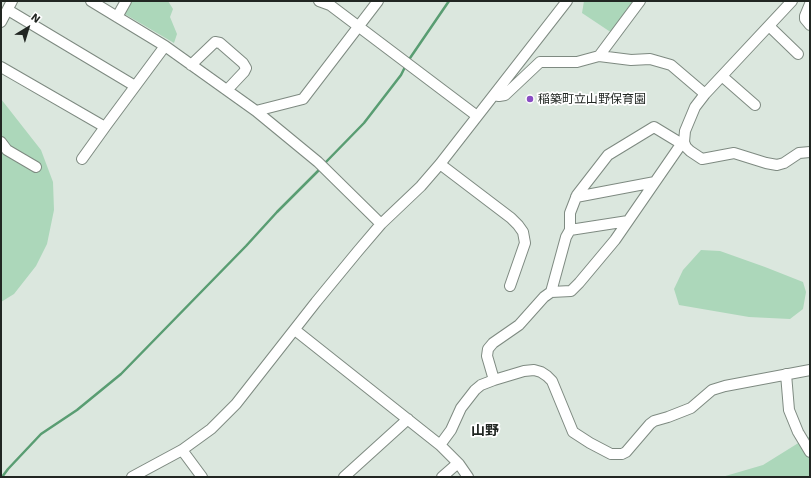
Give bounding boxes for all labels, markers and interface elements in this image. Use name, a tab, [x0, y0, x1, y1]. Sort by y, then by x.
north arrow	[8, 8, 48, 48]
text: N	[28, 11, 43, 26]
place label: 稲築町立山野保育園	[538, 92, 646, 106]
marker: 稲築町立山野保育園	[525, 94, 535, 104]
district label: 山野	[471, 423, 499, 439]

